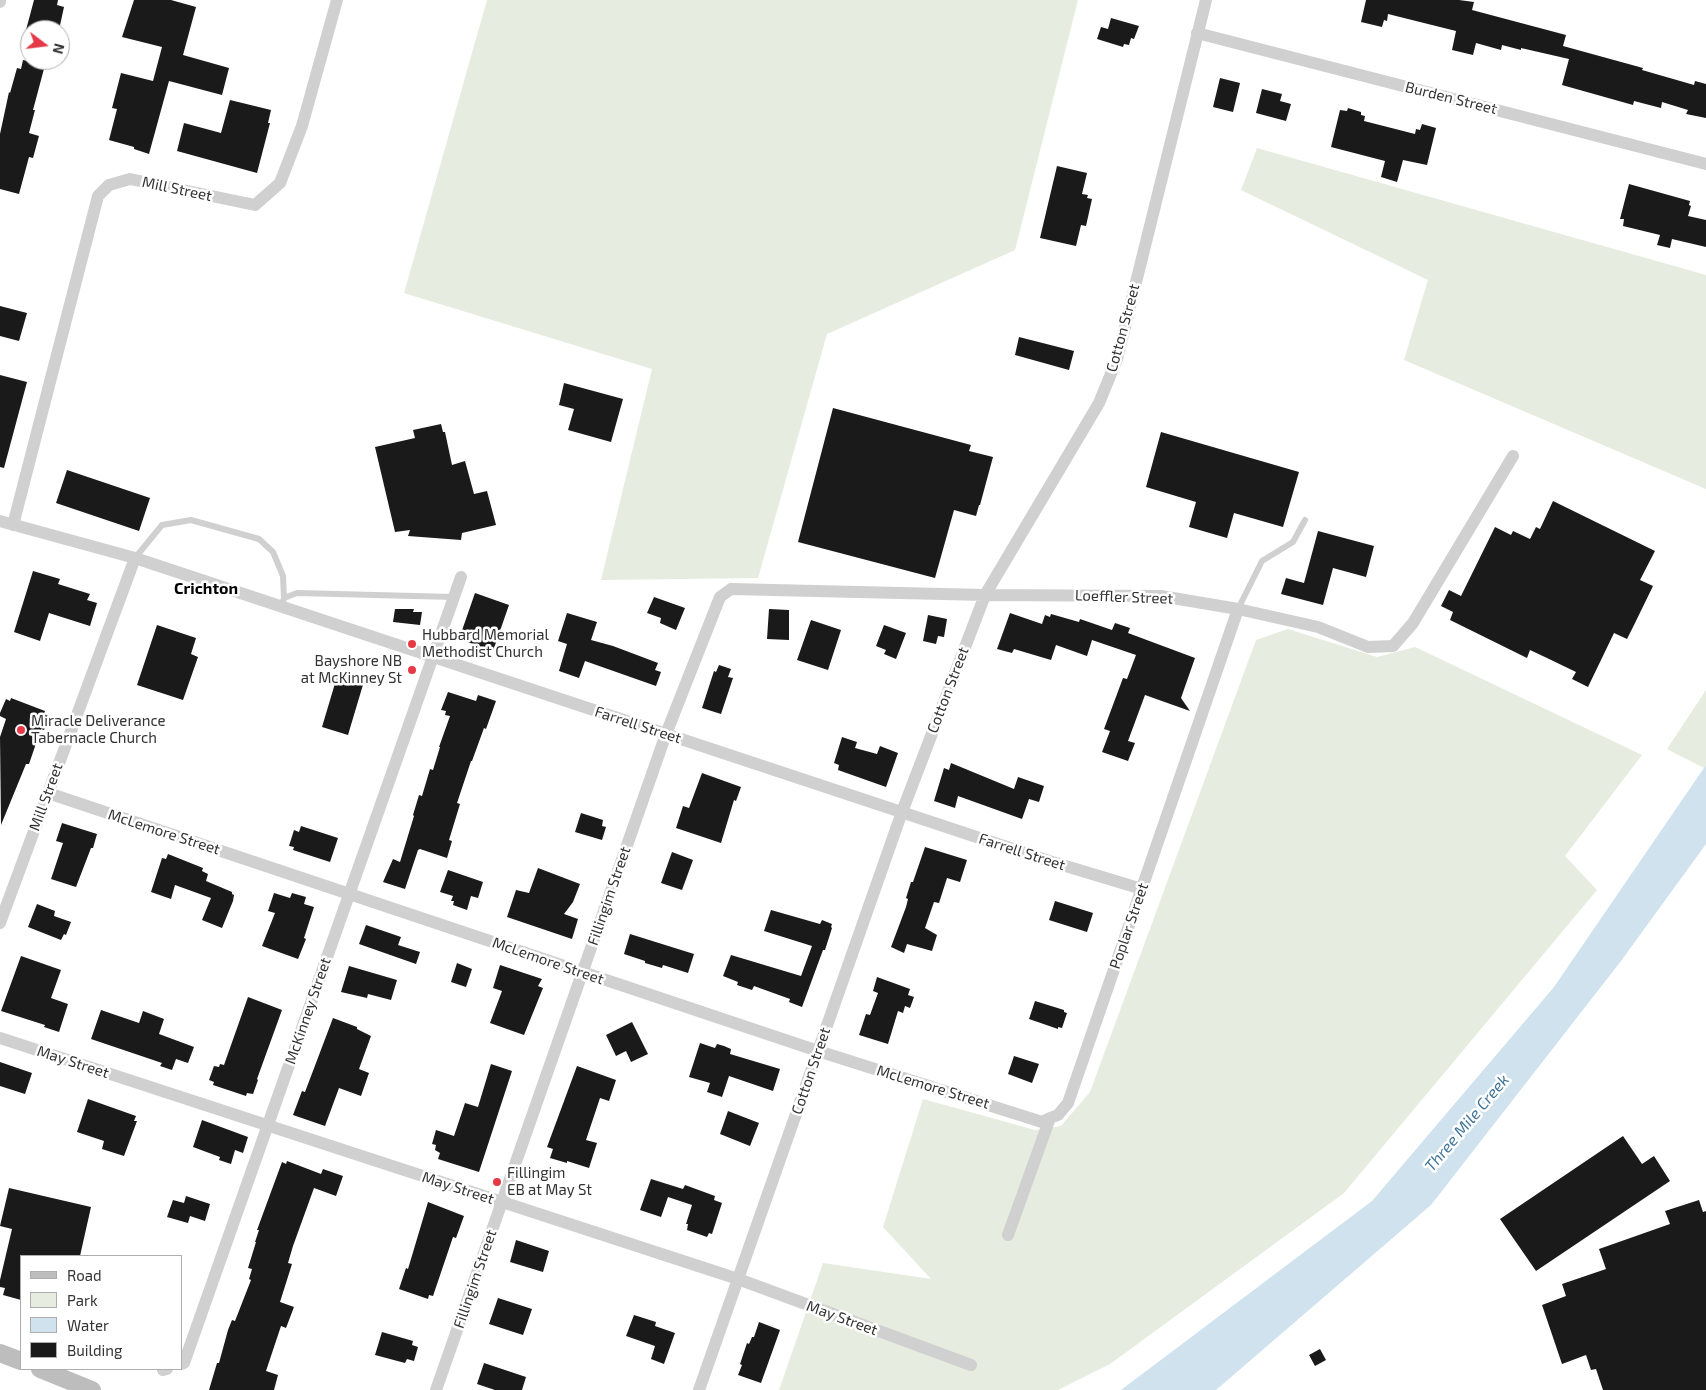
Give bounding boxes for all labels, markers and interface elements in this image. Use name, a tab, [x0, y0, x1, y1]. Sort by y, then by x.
north arrow	[20, 20, 70, 70]
text: N	[49, 42, 69, 56]
street label: Burden Street	[1403, 78, 1499, 118]
street label: Mill Street	[140, 173, 214, 205]
street label: Cotton Street	[1103, 282, 1143, 374]
district label: Crichton	[174, 579, 238, 599]
street label: Loeffler Street	[1075, 586, 1173, 608]
place label: Hubbard Memorial Methodist Church	[422, 626, 549, 661]
marker: Hubbard Memorial Methodist Church	[406, 638, 418, 650]
street label: Cotton Street	[923, 644, 973, 736]
place label: Bayshore NB at McKinney St	[301, 652, 402, 687]
marker: Bayshore NB at McKinney St	[406, 664, 418, 676]
street label: Farrell Street	[593, 703, 683, 747]
place label: Miracle Deliverance Tabernacle Church	[31, 712, 166, 747]
marker: Miracle Deliverance Tabernacle Church	[15, 724, 27, 736]
street label: Mill Street	[25, 761, 67, 833]
street label: McLemore Street	[106, 805, 222, 859]
street label: Farrell Street	[977, 830, 1067, 874]
street label: Fillingim Street	[584, 844, 634, 948]
street label: Poplar Street	[1106, 881, 1152, 971]
street label: McLemore Street	[490, 933, 606, 989]
street label: McKinney Street	[281, 955, 335, 1067]
street label: Cotton Street	[788, 1025, 834, 1117]
street label: May Street	[35, 1042, 111, 1082]
street label: McLemore Street	[875, 1061, 991, 1113]
water label: Three Mile Creek	[1421, 1070, 1513, 1176]
place label: Fillingim EB at May St	[507, 1164, 592, 1199]
street label: May Street	[420, 1168, 496, 1208]
marker: Fillingim EB at May St	[491, 1176, 503, 1188]
street label: Fillingim Street	[450, 1227, 500, 1331]
legend	[20, 1255, 182, 1370]
text: Road	[67, 1266, 102, 1284]
text: Park	[67, 1291, 98, 1309]
street label: May Street	[804, 1297, 880, 1339]
text: Water	[67, 1316, 109, 1334]
text: Building	[67, 1341, 122, 1359]

